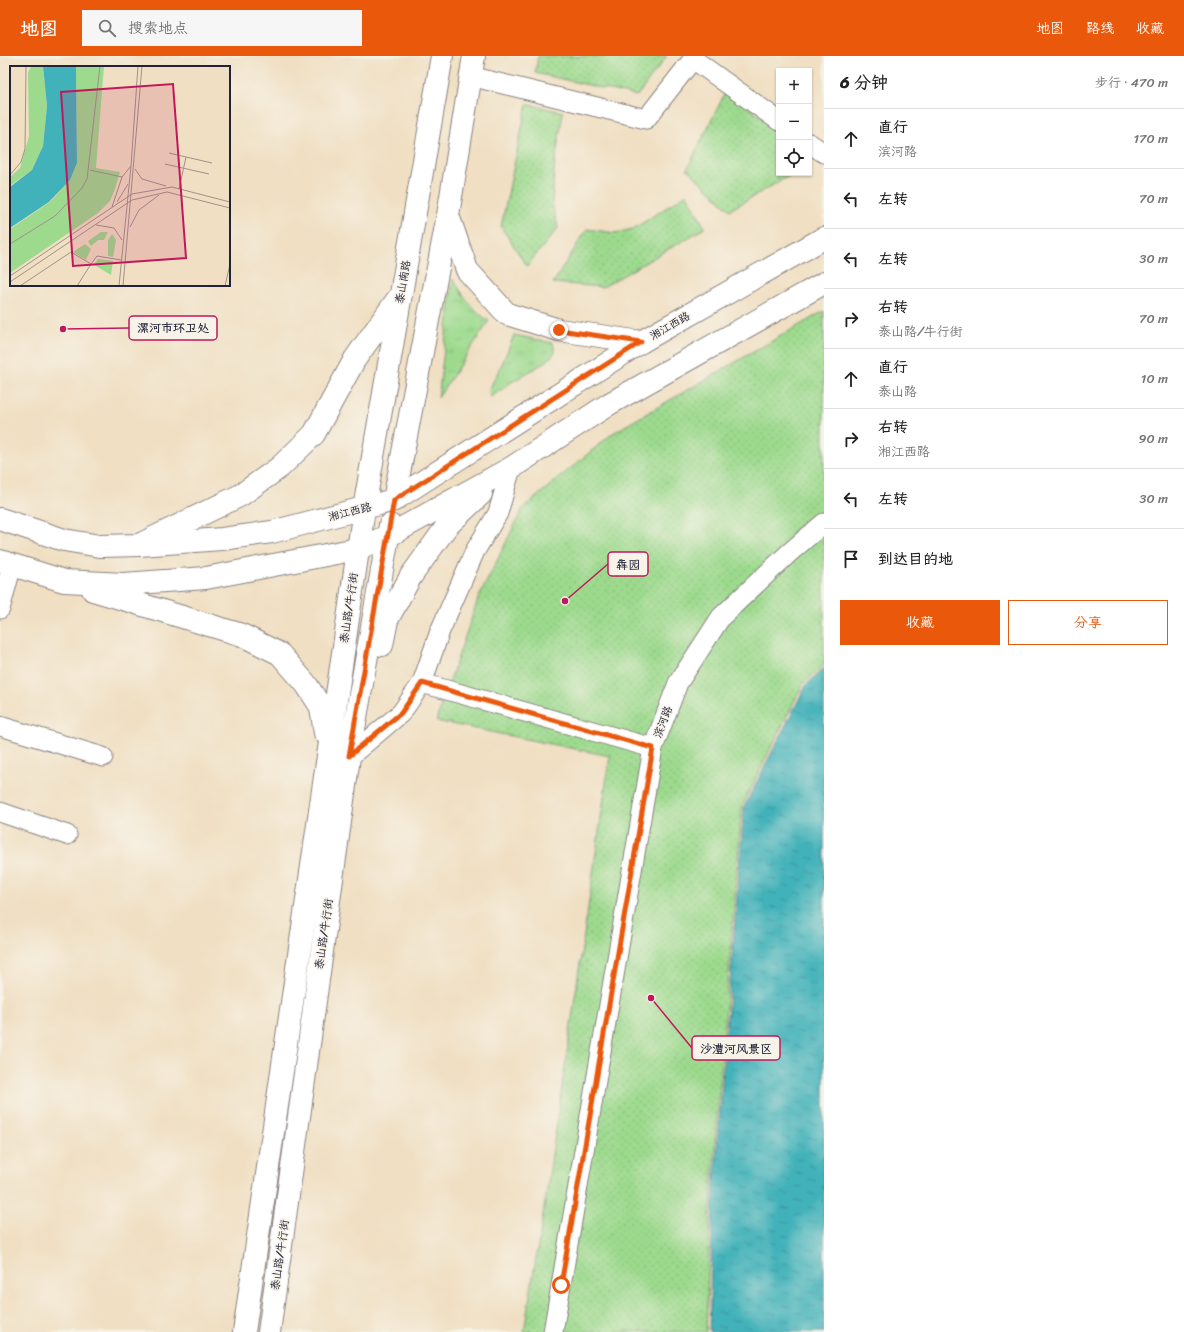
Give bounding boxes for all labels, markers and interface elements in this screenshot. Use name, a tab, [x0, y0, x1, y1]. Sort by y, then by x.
search box	[82, 10, 362, 46]
text: 地图	[20, 12, 58, 45]
text: 搜索地点	[128, 15, 188, 41]
text: 地图	[1036, 16, 1064, 41]
text: 路线	[1086, 16, 1114, 41]
text: 收藏	[1136, 16, 1164, 41]
icon: search	[96, 17, 118, 39]
inset map	[10, 66, 230, 286]
text: 6 分钟	[840, 67, 888, 97]
map controls	[776, 68, 812, 176]
button: +	[776, 68, 812, 104]
text: 步行 · 470 m	[1095, 71, 1168, 94]
button: −	[776, 104, 812, 140]
text: 直行	[878, 114, 908, 140]
text: 170 m	[1133, 127, 1168, 150]
icon: ahead	[840, 128, 862, 150]
button: locate	[776, 140, 812, 176]
text: 滨河路	[878, 140, 917, 163]
text: 左转	[878, 186, 908, 212]
text: 70 m	[1139, 187, 1168, 210]
icon: left	[840, 188, 862, 210]
text: 左转	[878, 246, 908, 272]
text: 30 m	[1139, 247, 1168, 270]
icon: left	[840, 248, 862, 270]
street label: 泰山南路	[390, 259, 416, 305]
text: 右转	[878, 294, 908, 320]
street label: 湘江西路	[646, 307, 694, 345]
text: 70 m	[1139, 307, 1168, 330]
icon: right	[840, 308, 862, 330]
callout: 漯河市环卫处	[129, 316, 217, 340]
text: 漯河市环卫处	[137, 317, 209, 339]
text: 泰山路/牛行街	[878, 320, 962, 343]
route end	[550, 321, 568, 339]
text: 直行	[878, 354, 908, 380]
text: 10 m	[1141, 367, 1168, 390]
icon: ahead	[840, 368, 862, 390]
text: 泰山路	[878, 380, 917, 403]
text: 右转	[878, 414, 908, 440]
text: 90 m	[1138, 427, 1168, 450]
icon: right	[840, 428, 862, 450]
text: 湘江西路	[878, 440, 930, 463]
text: 左转	[878, 486, 908, 512]
text: 30 m	[1139, 487, 1168, 510]
icon: left	[840, 488, 862, 510]
street label: 湘江西路	[326, 497, 374, 527]
text: 到达目的地	[878, 546, 953, 572]
icon: arrive	[840, 548, 862, 570]
callout: 犇园	[608, 552, 648, 576]
text: 犇园	[616, 554, 640, 576]
street label: 泰山路/牛行街	[335, 570, 364, 645]
button: 收藏	[840, 600, 1000, 645]
button: 分享	[1008, 600, 1168, 645]
street label: 滨河路	[648, 703, 678, 741]
street label: 泰山路/牛行街	[310, 896, 339, 971]
callout: 沙澧河风景区	[692, 1036, 780, 1060]
text: 沙澧河风景区	[700, 1038, 772, 1060]
street label: 泰山路/牛行街	[266, 1217, 295, 1292]
route start	[552, 1276, 570, 1294]

